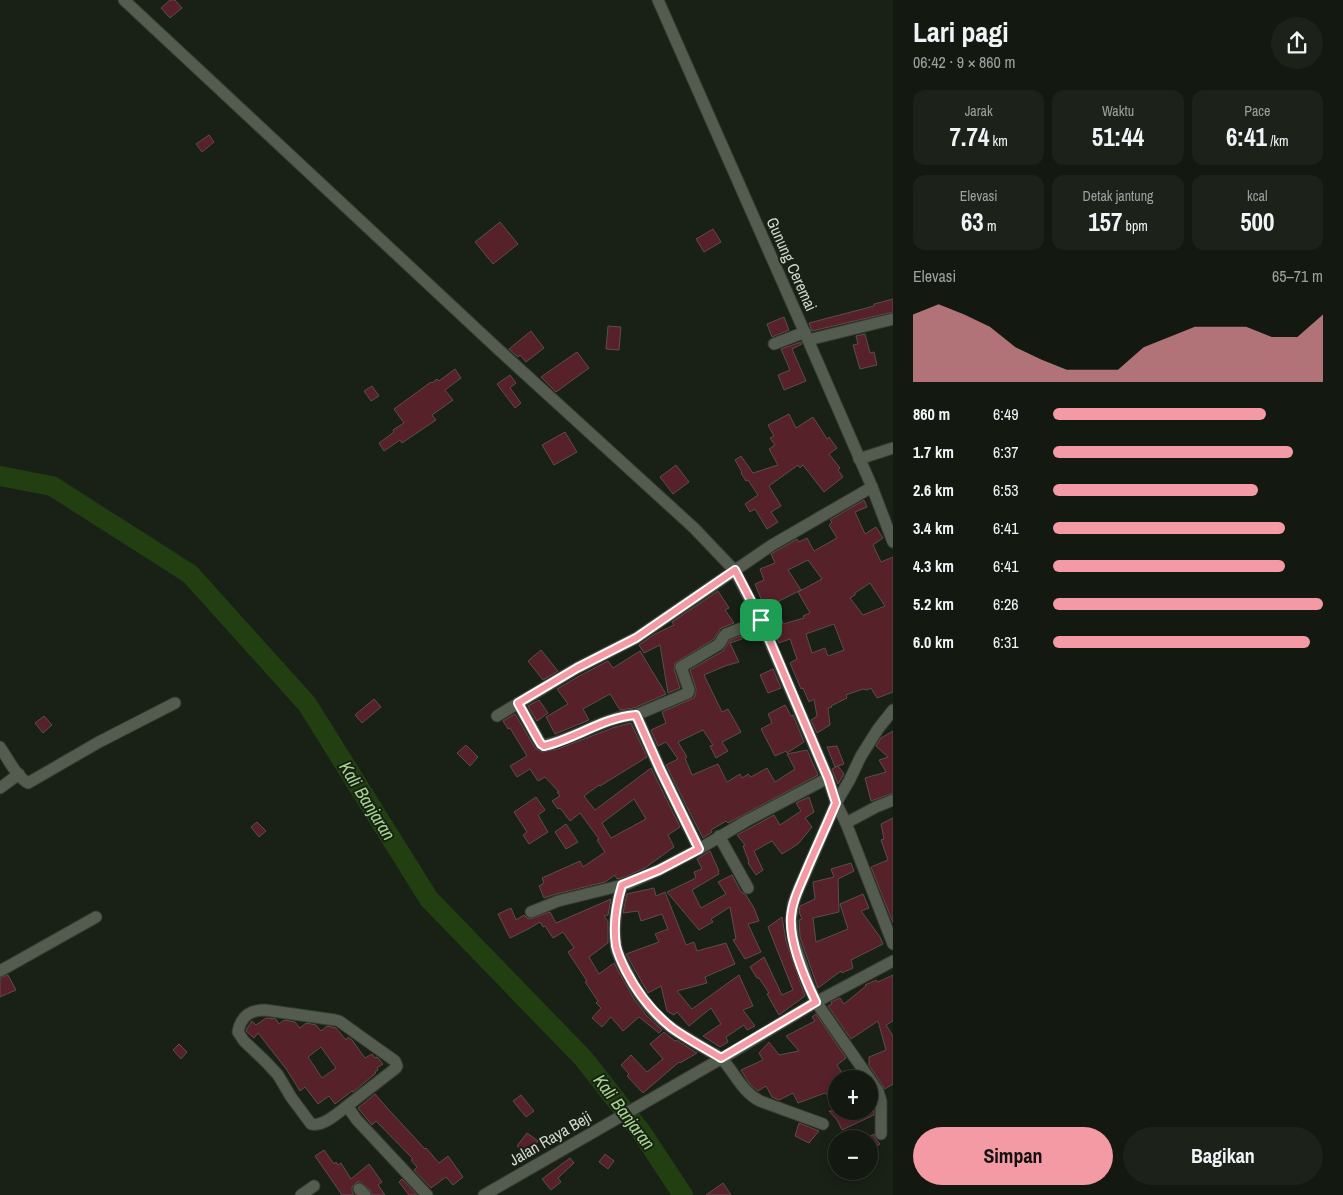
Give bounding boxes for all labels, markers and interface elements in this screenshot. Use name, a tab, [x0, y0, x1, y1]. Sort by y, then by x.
text: Lari pagi	[913, 13, 1009, 51]
button: share	[1271, 17, 1323, 69]
text: 06:42 · 9 × 860 m	[913, 51, 1016, 73]
text: Jarak	[965, 102, 993, 120]
text: Waktu	[1102, 102, 1134, 120]
text: Pace	[1244, 102, 1270, 120]
text: 7.74	[949, 120, 989, 154]
text: 51:44	[1092, 120, 1144, 154]
text: 6:41	[1226, 120, 1267, 154]
text: km	[989, 132, 1008, 150]
text: /km	[1267, 132, 1289, 150]
text: Elevasi	[960, 187, 997, 205]
text: Detak jantung	[1083, 187, 1153, 205]
text: kcal	[1247, 187, 1268, 205]
text: 63	[961, 205, 984, 239]
text: 157	[1088, 205, 1122, 239]
text: 500	[1240, 205, 1274, 239]
street label: Gunung Ceremai	[761, 214, 823, 314]
text: m	[984, 217, 996, 235]
text: bpm	[1122, 217, 1148, 235]
text: Elevasi	[913, 265, 956, 287]
text: 65–71 m	[1272, 265, 1323, 287]
text: 860 m	[913, 403, 950, 425]
text: 6:49	[993, 403, 1019, 425]
text: 1.7 km	[913, 441, 954, 463]
text: 6:37	[993, 441, 1019, 463]
text: 2.6 km	[913, 479, 954, 501]
text: 6:53	[993, 479, 1019, 501]
text: 3.4 km	[913, 517, 954, 539]
text: 6:41	[993, 517, 1019, 539]
text: 4.3 km	[913, 555, 954, 577]
text: 6:41	[993, 555, 1019, 577]
text: 5.2 km	[913, 593, 954, 615]
text: 6:26	[993, 593, 1019, 615]
pin	[740, 599, 782, 641]
icon: arrive	[747, 606, 775, 634]
text: 6.0 km	[913, 631, 954, 653]
text: 6:31	[993, 631, 1019, 653]
water label: Kali Banjaran	[333, 757, 402, 845]
water label: Kali Banjaran	[588, 1069, 661, 1155]
map controls	[828, 1070, 878, 1180]
button: +	[828, 1070, 878, 1120]
street label: Jalan Raya Beji	[505, 1106, 595, 1170]
button: Simpan	[913, 1127, 1113, 1185]
button: Bagikan	[1123, 1127, 1323, 1185]
button: −	[828, 1130, 878, 1180]

